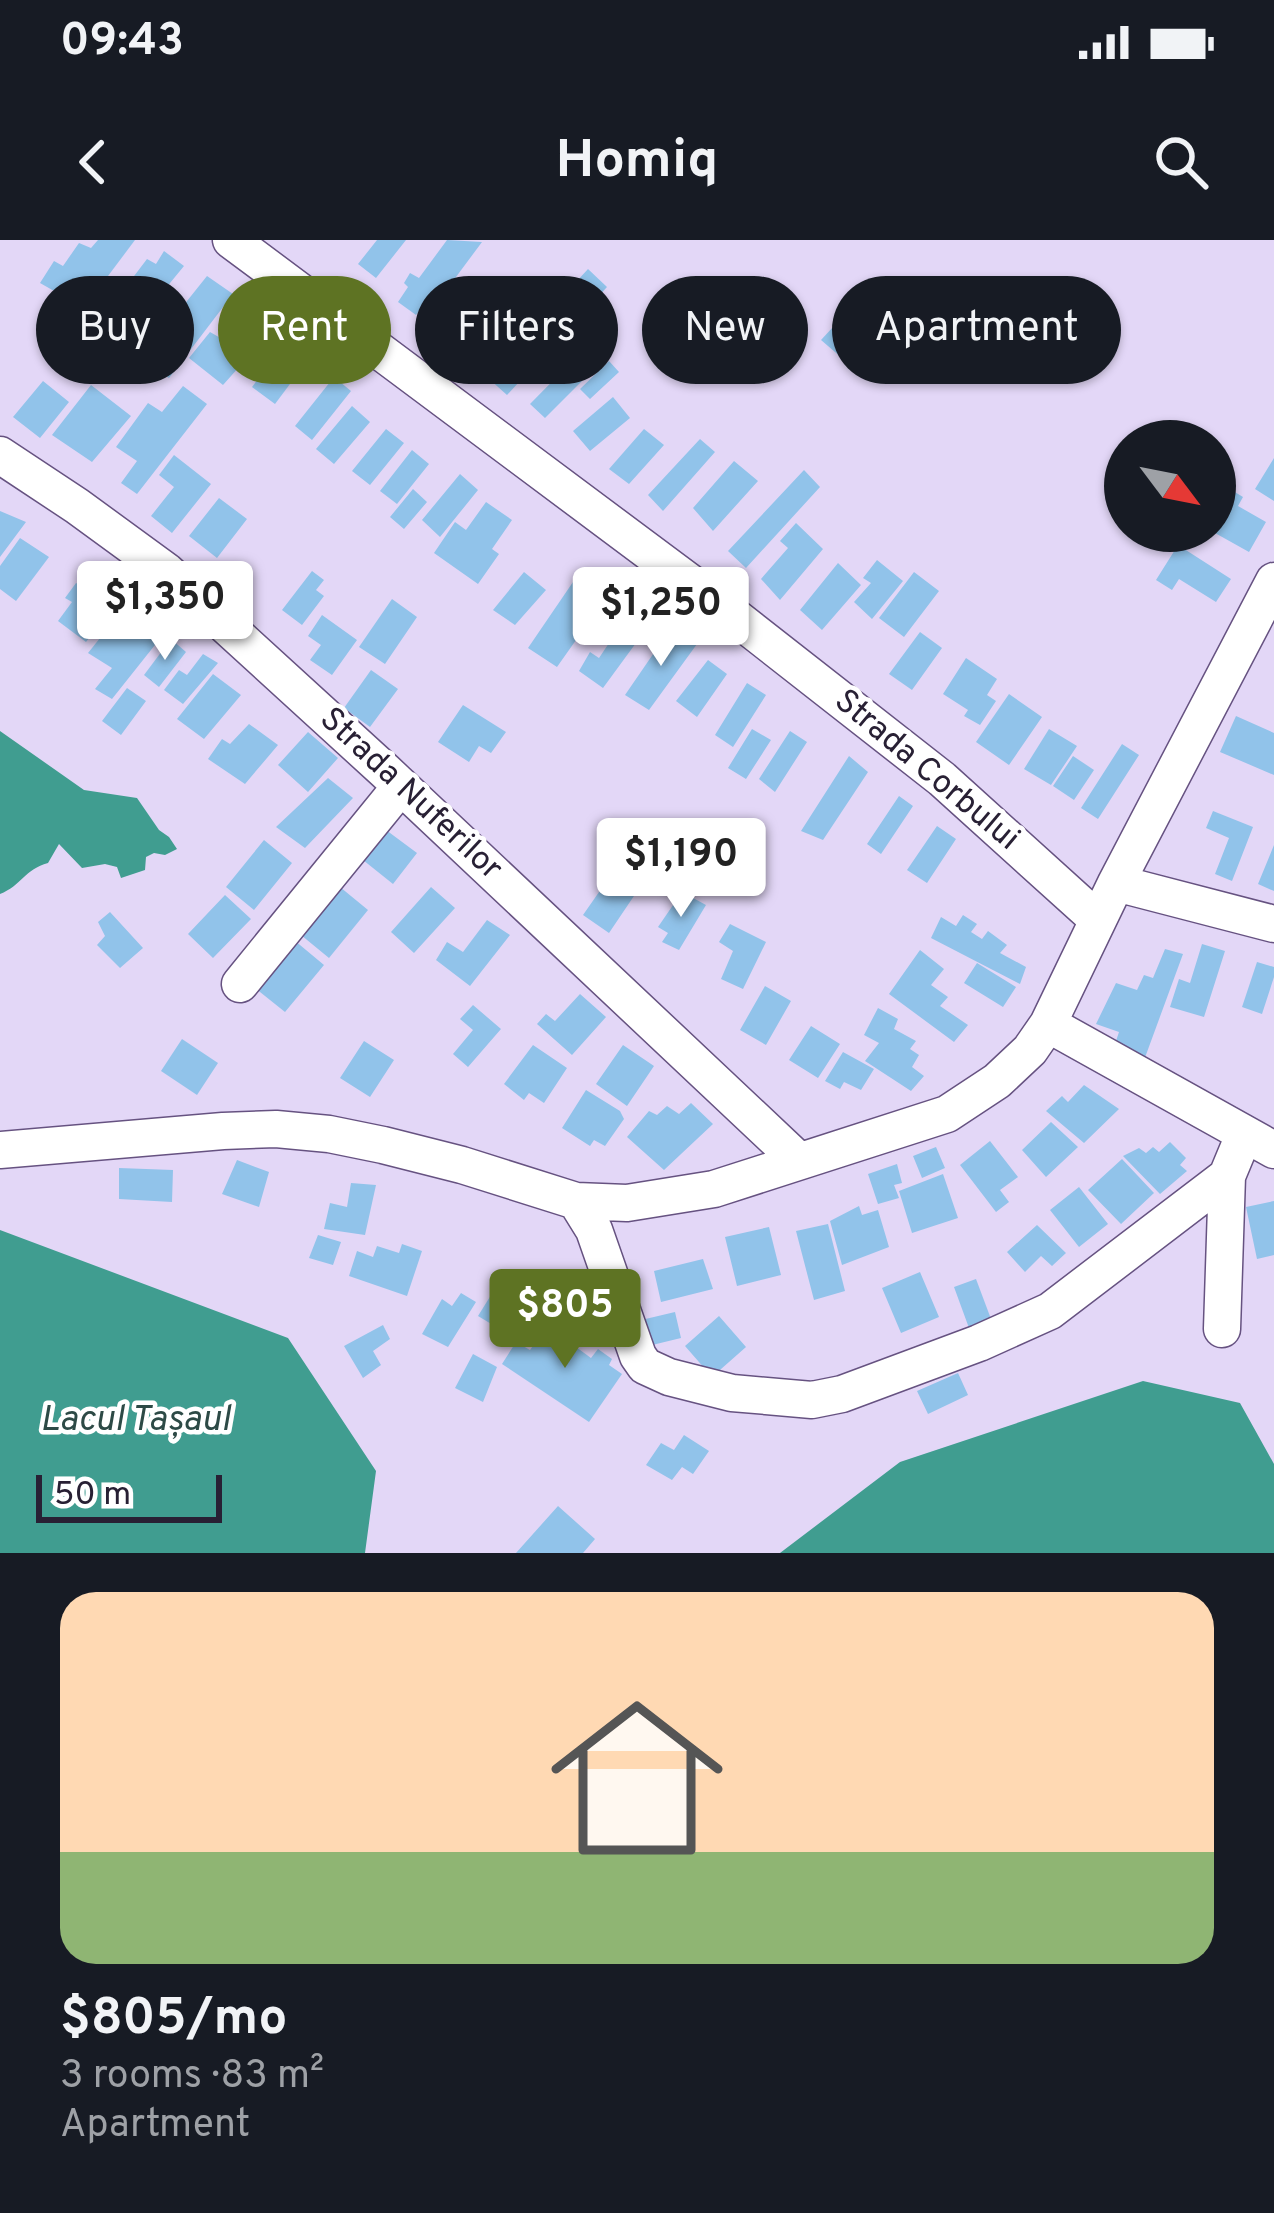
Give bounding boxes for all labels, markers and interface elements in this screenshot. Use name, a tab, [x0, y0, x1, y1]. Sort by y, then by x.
text: 09:43	[60, 14, 184, 71]
text: Homiq	[556, 128, 718, 197]
icon: back	[60, 129, 126, 195]
icon: search	[1148, 129, 1214, 195]
chip: Buy	[36, 276, 194, 384]
chip: Rent	[218, 276, 391, 384]
chip: Filters	[415, 276, 618, 384]
chip: New	[642, 276, 808, 384]
chip: Apartment	[832, 276, 1121, 384]
north arrow	[1104, 420, 1236, 552]
map controls	[1104, 420, 1236, 552]
pin: $1,350	[67, 561, 263, 663]
pin: $1,250	[563, 567, 759, 669]
text: $1,350	[104, 575, 226, 624]
text: $1,250	[600, 581, 722, 630]
street label: Strada Corbului	[825, 681, 1027, 861]
street label: Strada Nuferilor	[310, 699, 510, 891]
pin: $1,190	[583, 818, 779, 920]
text: $1,190	[624, 832, 738, 881]
pin: $805	[494, 1269, 636, 1371]
text: $805	[517, 1283, 613, 1332]
water label: Lacul Tașaul	[40, 1398, 232, 1444]
scale bar	[36, 1469, 222, 1522]
text: 50 m	[54, 1475, 131, 1517]
icon: home	[529, 1670, 745, 1886]
text: $805/mo	[60, 1988, 287, 2053]
text: 3 rooms · 83 m²	[60, 2053, 324, 2102]
text: Apartment	[60, 2102, 250, 2151]

